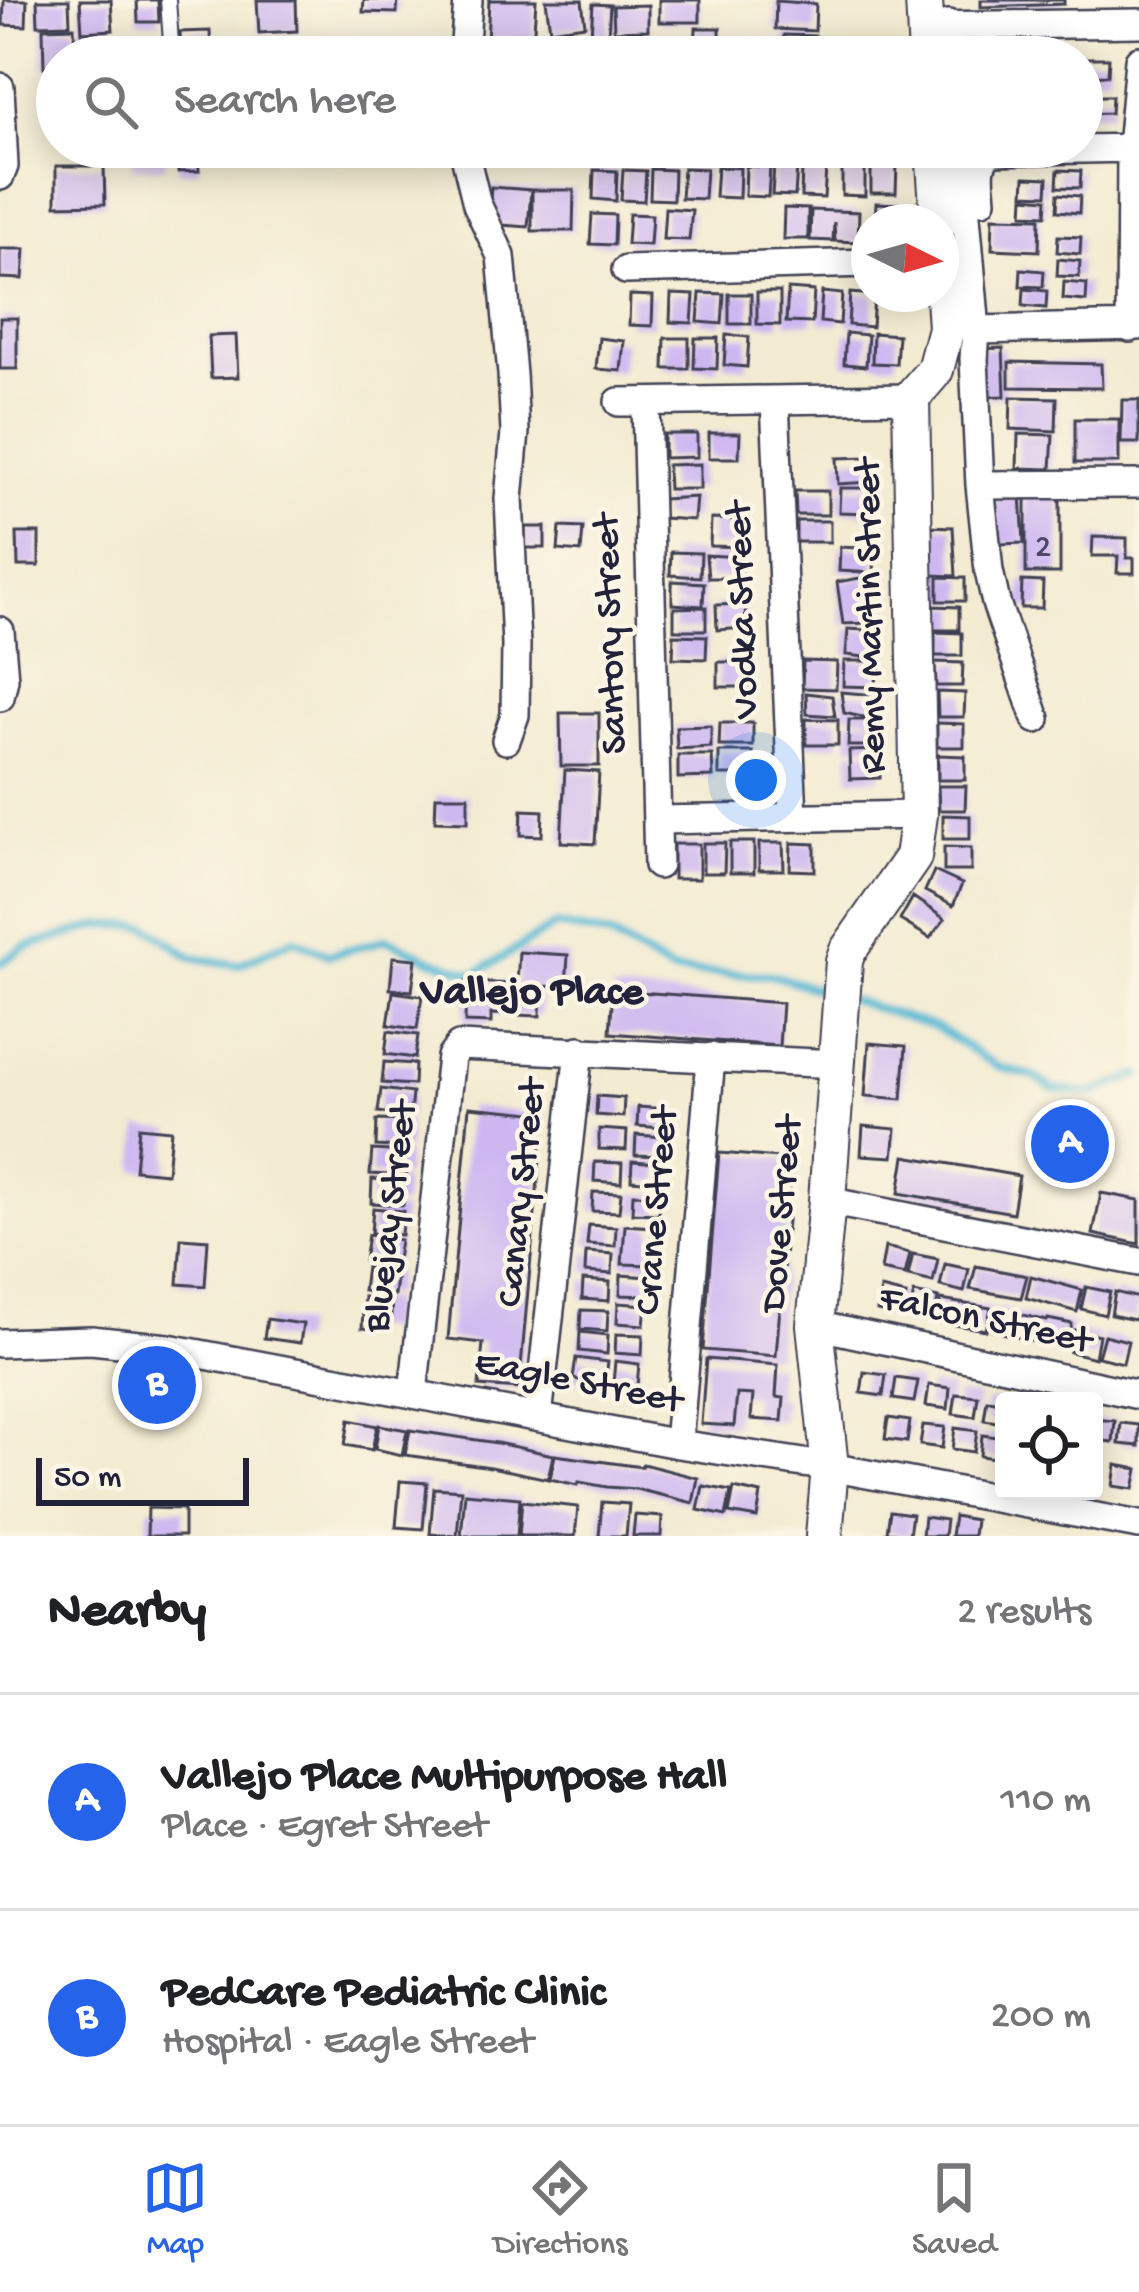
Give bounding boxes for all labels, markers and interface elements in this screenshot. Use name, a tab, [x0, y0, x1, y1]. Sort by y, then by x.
search box	[36, 36, 1103, 168]
icon: search	[78, 69, 144, 135]
text: Search here	[174, 76, 396, 129]
north arrow	[851, 204, 959, 312]
street label: Remy Martin Street	[847, 455, 899, 774]
street label: Vodka Street	[718, 498, 772, 720]
street label: Santory Street	[586, 510, 640, 755]
house number: 2	[1035, 530, 1051, 568]
your location	[726, 750, 786, 810]
district label: Vallejo Place	[419, 970, 645, 1019]
street label: Canary Street	[489, 1074, 559, 1309]
street label: Bluejay Street	[356, 1096, 430, 1336]
pin: A	[1031, 1099, 1109, 1189]
street label: Crane Street	[627, 1102, 691, 1317]
street label: Dove Street	[752, 1111, 816, 1317]
street label: Falcon Street	[874, 1277, 1098, 1368]
pin: B	[118, 1340, 196, 1430]
street label: Eagle Street	[470, 1341, 689, 1427]
map controls	[995, 1392, 1103, 1500]
button: locate	[995, 1392, 1103, 1500]
scale bar	[36, 1452, 249, 1505]
text: 50 m	[54, 1460, 121, 1498]
text: Nearby	[48, 1584, 206, 1644]
text: 2 results	[957, 1591, 1091, 1637]
text: Vallejo Place Multipurpose Hall	[162, 1752, 727, 1805]
text: A	[75, 1779, 99, 1825]
text: 110 m	[1000, 1779, 1091, 1825]
text: Place · Egret Street	[162, 1805, 487, 1851]
text: PedCare Pediatric Clinic	[162, 1968, 605, 2021]
text: B	[77, 1995, 97, 2041]
text: 200 m	[991, 1995, 1091, 2041]
text: Hospital · Eagle Street	[162, 2021, 533, 2067]
tab: Map	[142, 2155, 208, 2265]
tab: Directions	[493, 2155, 627, 2265]
tab: Saved	[912, 2155, 997, 2265]

